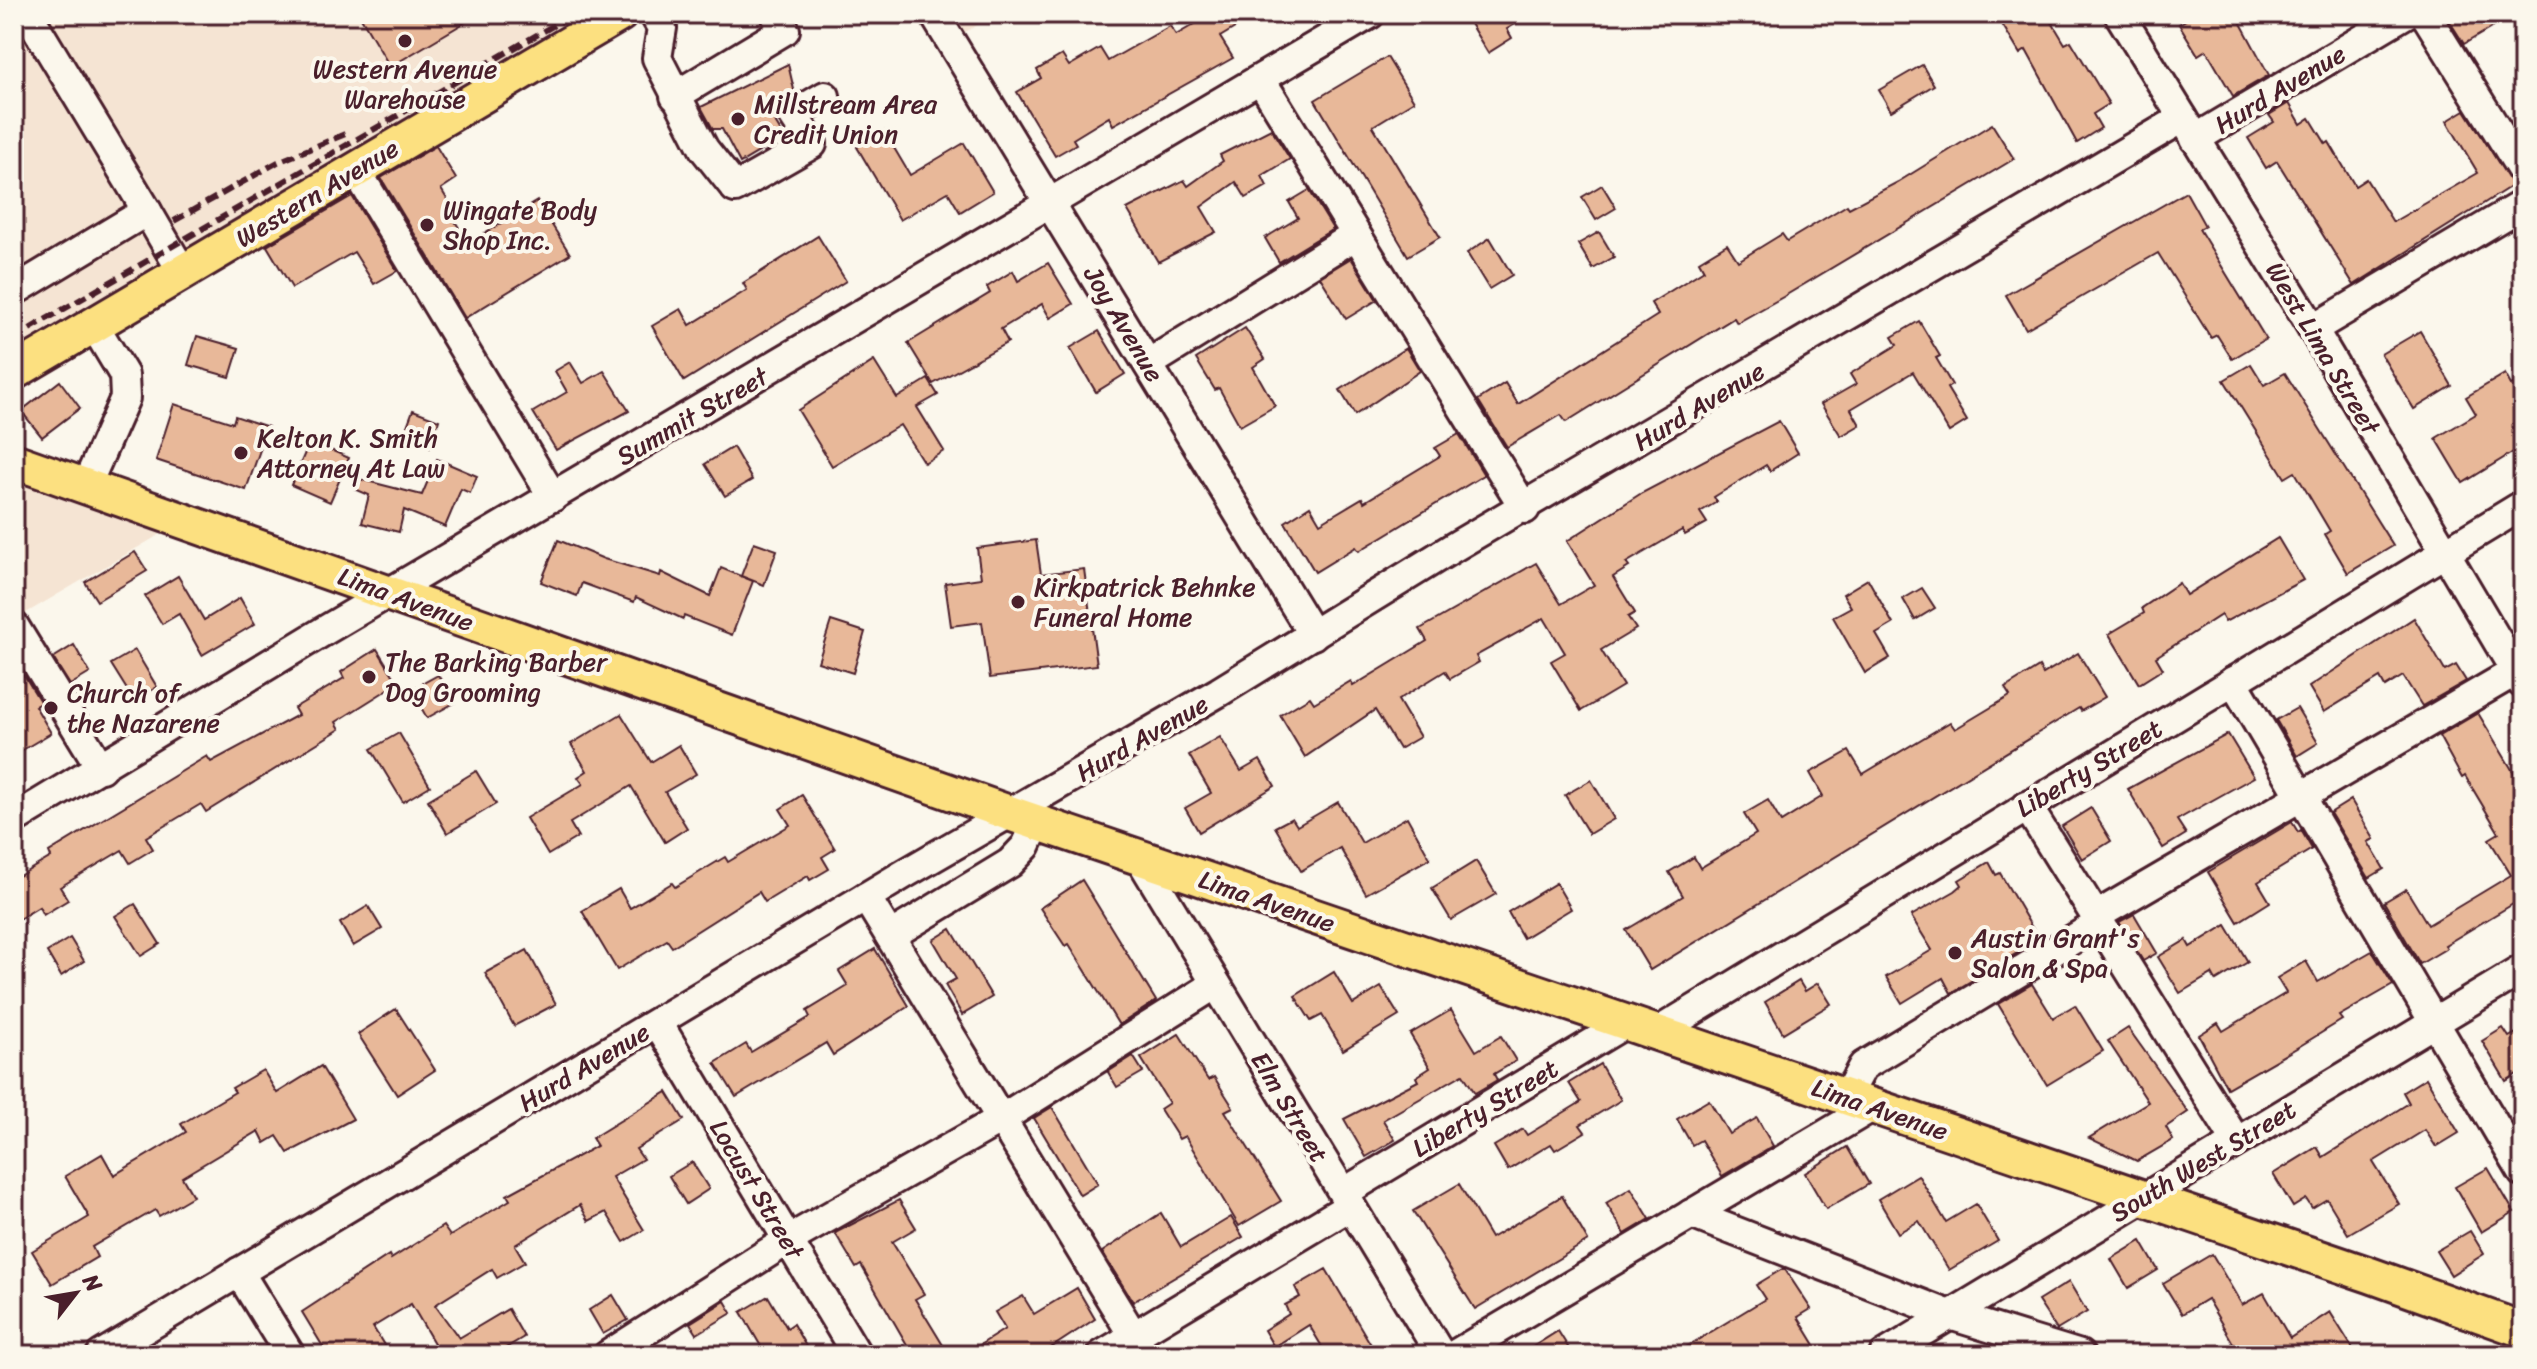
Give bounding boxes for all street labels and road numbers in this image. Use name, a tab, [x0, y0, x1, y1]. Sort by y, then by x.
street label: Hurd Avenue	[2205, 31, 2355, 147]
street label: Western Avenue	[226, 126, 408, 260]
street label: West Lima Street	[2253, 252, 2394, 445]
street label: Joy Avenue	[1070, 256, 1177, 391]
street label: Hurd Avenue	[1624, 348, 1774, 464]
street label: Summit Street	[607, 353, 778, 478]
street label: Lima Avenue	[331, 553, 481, 645]
street label: Hurd Avenue	[1067, 681, 1217, 795]
street label: Liberty Street	[2007, 706, 2171, 830]
street label: Lima Avenue	[1192, 856, 1342, 946]
street label: Hurd Avenue	[509, 1009, 659, 1125]
street label: Elm Street	[1238, 1042, 1342, 1172]
street label: Liberty Street	[1403, 1046, 1567, 1170]
street label: Lima Avenue	[1805, 1064, 1955, 1154]
street label: South West Street	[2101, 1087, 2305, 1235]
street label: Locust Street	[697, 1110, 818, 1269]

